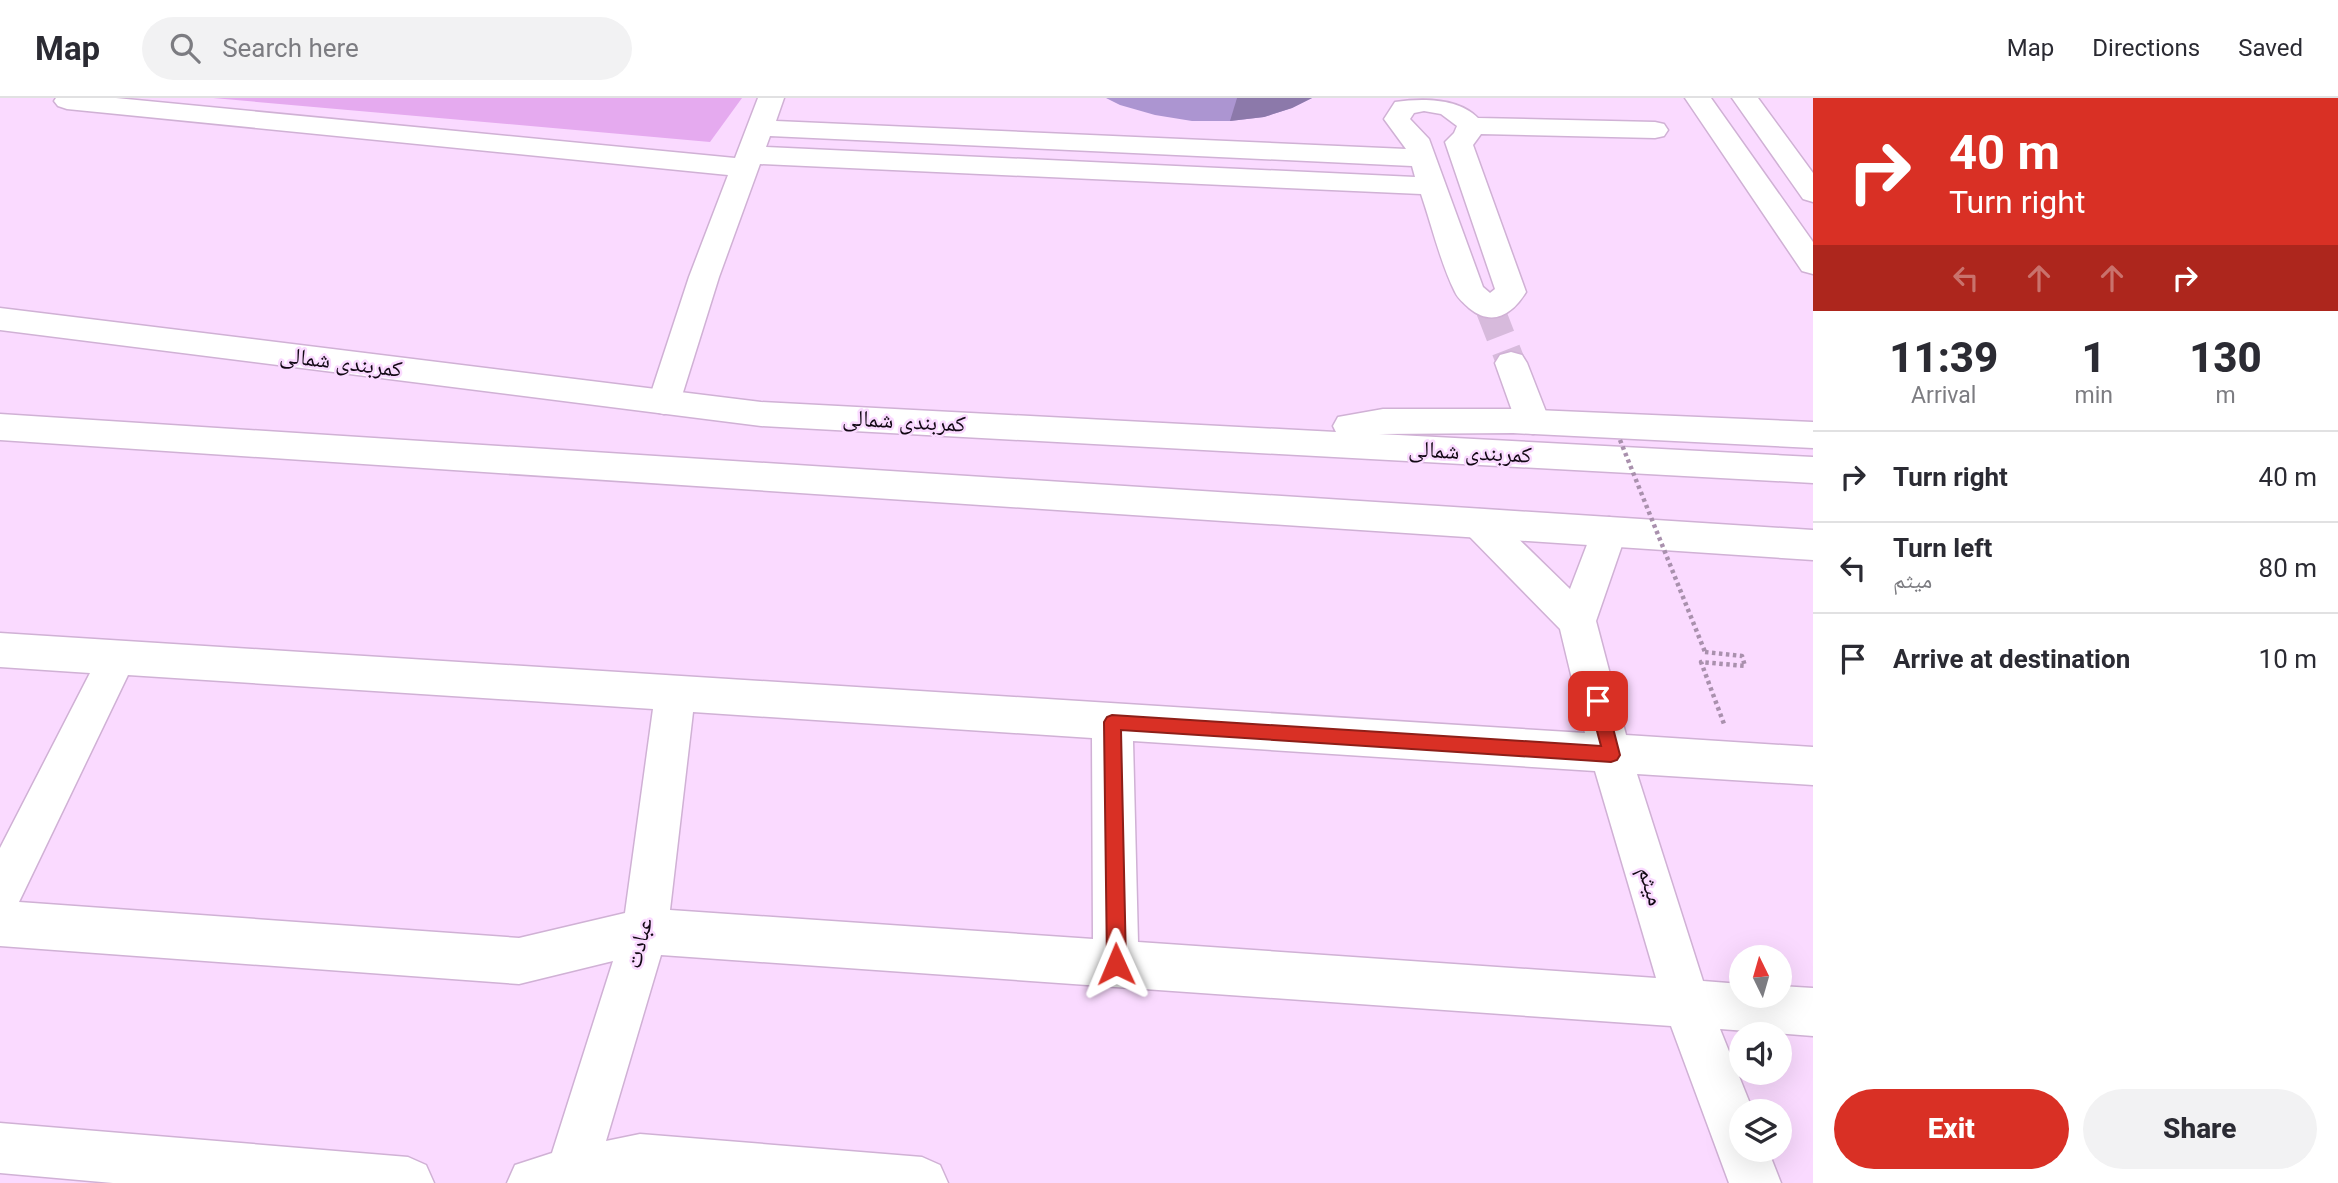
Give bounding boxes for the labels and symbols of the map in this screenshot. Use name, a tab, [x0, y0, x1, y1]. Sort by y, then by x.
street label: کمربندی شمالی	[278, 341, 404, 383]
street label: کمربندی شمالی	[842, 404, 967, 438]
street label: کمربندی شمالی	[1408, 435, 1533, 469]
pin	[1568, 671, 1628, 731]
street label: میثم	[1630, 863, 1670, 909]
street label: عبادت	[620, 914, 658, 971]
position arrow	[1079, 927, 1153, 1001]
north arrow	[1729, 945, 1792, 1008]

